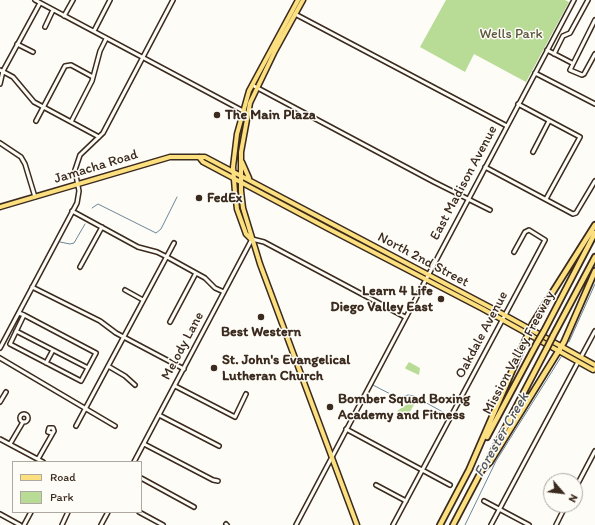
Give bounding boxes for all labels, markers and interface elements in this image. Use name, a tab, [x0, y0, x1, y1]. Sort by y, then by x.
park label: Wells Park	[479, 26, 543, 42]
place label: The Main Plaza	[225, 107, 316, 123]
marker: The Main Plaza	[212, 110, 222, 120]
street label: East Madison Avenue	[427, 123, 501, 243]
street label: Jamacha Road	[52, 146, 140, 188]
place label: FedEx	[207, 190, 242, 206]
marker: FedEx	[194, 193, 204, 203]
street label: North 2nd Street	[375, 229, 471, 291]
place label: Learn 4 Life Diego Valley East	[330, 283, 433, 316]
street label: Oakdale Avenue	[452, 288, 512, 382]
street label: Mission Valley Freeway	[479, 288, 559, 418]
marker: Learn 4 Life Diego Valley East	[436, 294, 446, 304]
street label: Melody Lane	[158, 309, 208, 383]
marker: Best Western	[256, 312, 266, 322]
place label: Best Western	[221, 324, 301, 340]
place label: St. John's Evangelical Lutheran Church	[222, 352, 350, 384]
marker: St. John's Evangelical Lutheran Church	[209, 363, 219, 373]
water label: Forester Creek	[471, 390, 533, 480]
place label: Bomber Squad Boxing Academy and Fitness	[338, 391, 470, 424]
marker: Bomber Squad Boxing Academy and Fitness	[325, 402, 335, 412]
legend	[12, 461, 142, 513]
text: Road	[50, 470, 76, 484]
north arrow	[543, 473, 583, 513]
text: Park	[50, 490, 74, 504]
text: N	[566, 492, 581, 505]

